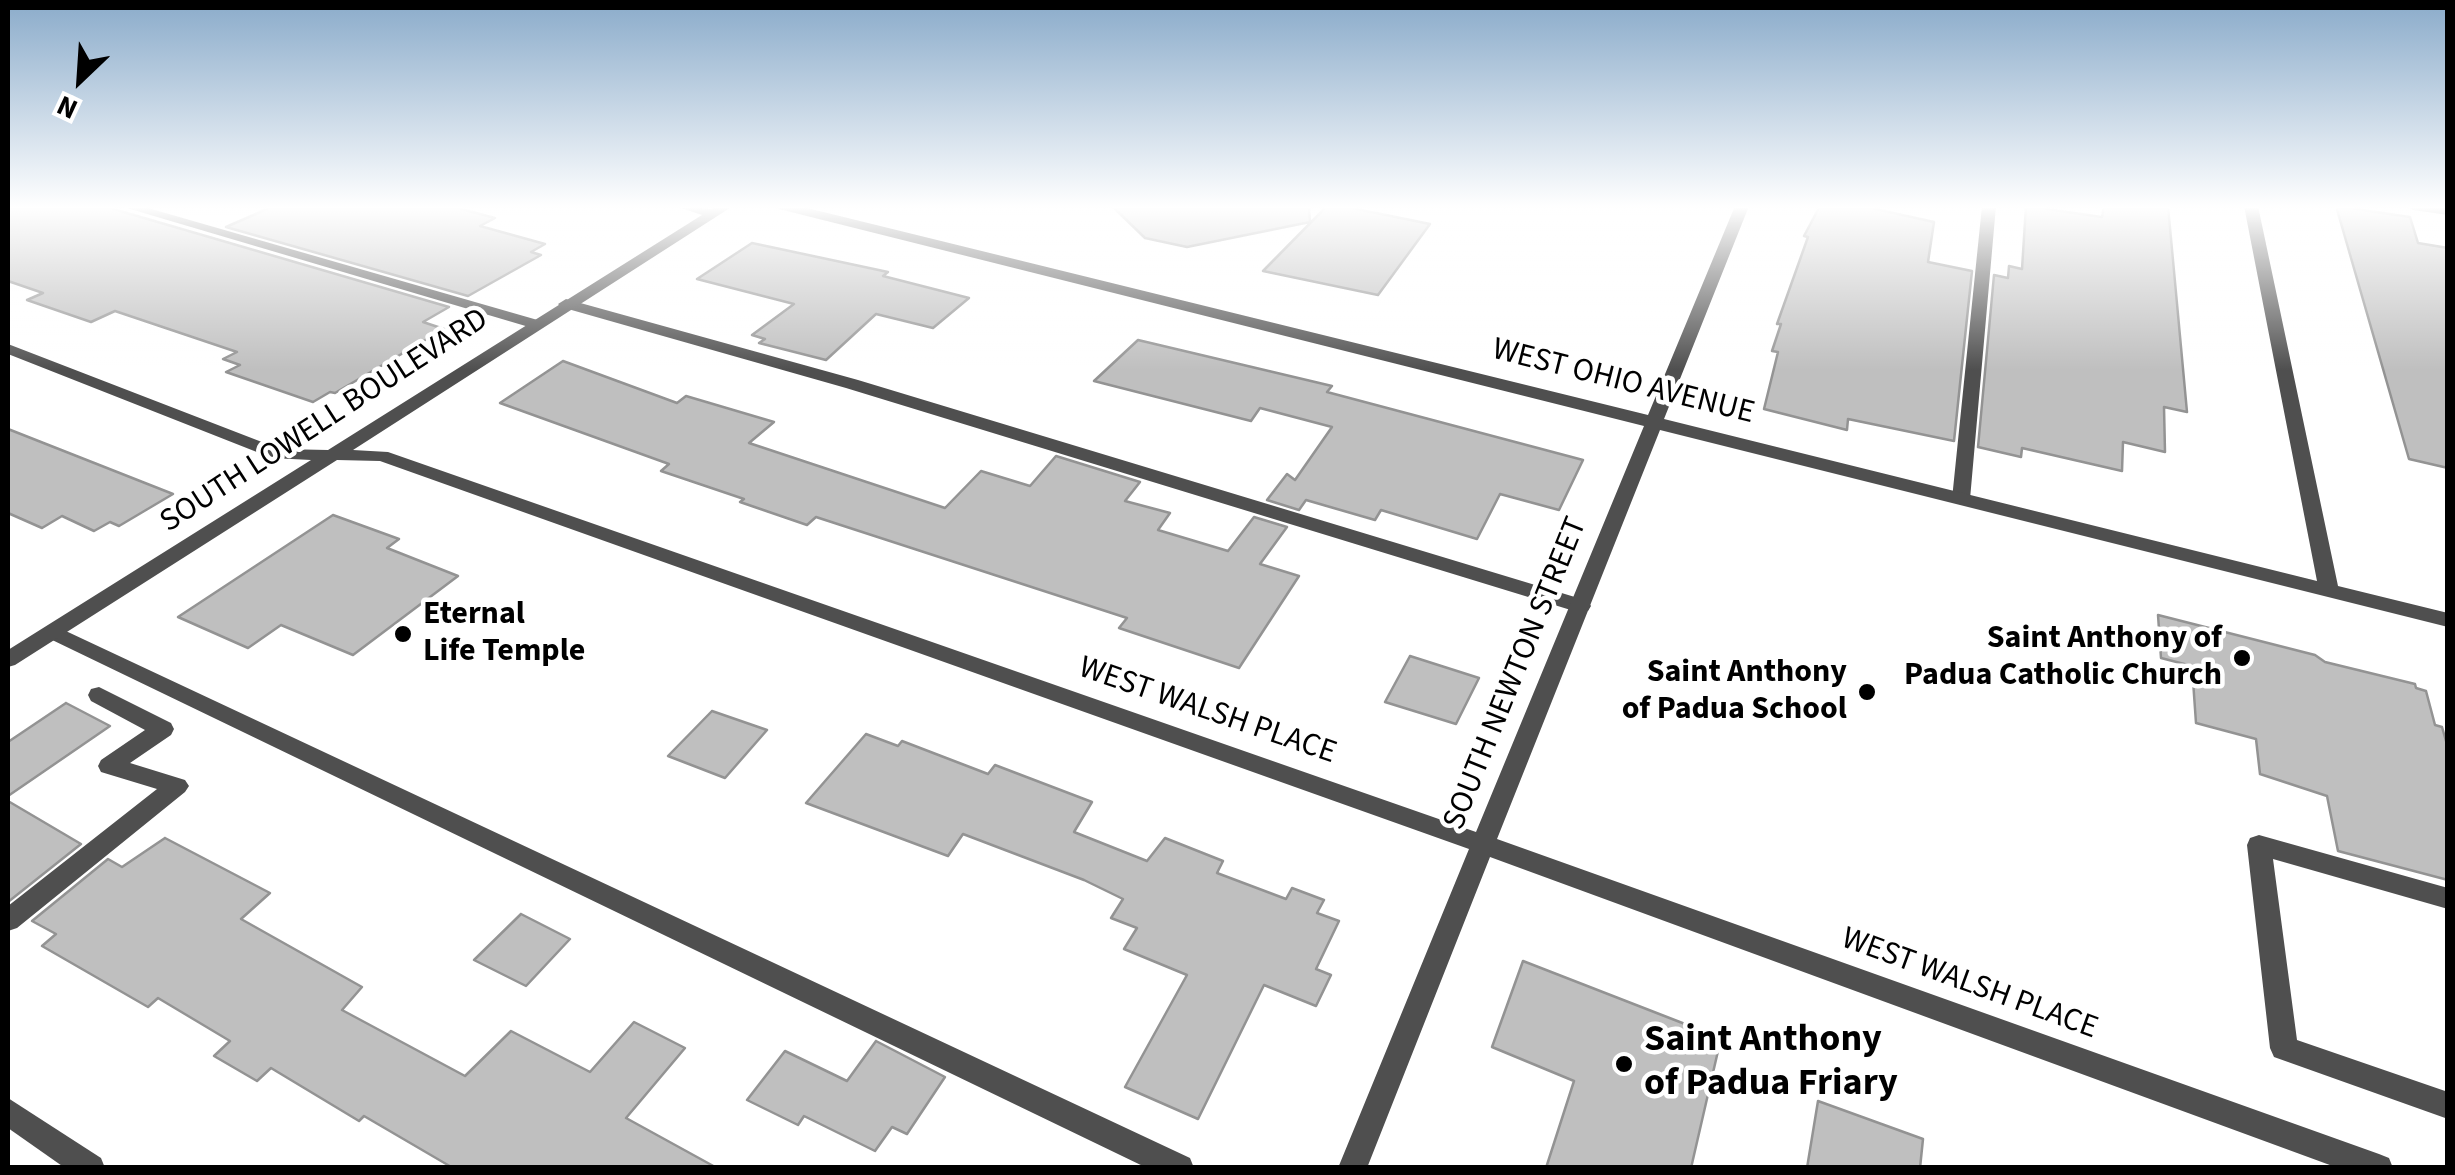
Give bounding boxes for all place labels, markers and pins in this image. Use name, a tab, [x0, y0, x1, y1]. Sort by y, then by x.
place label: Eternal Life Temple	[423, 597, 585, 672]
place label: Saint Anthony of Padua Catholic Church	[1904, 621, 2222, 696]
marker: Eternal Life Temple	[392, 623, 414, 645]
marker: Saint Anthony of Padua Catholic Church	[2231, 647, 2253, 669]
place label: Saint Anthony of Padua School	[1622, 655, 1847, 730]
marker: Saint Anthony of Padua School	[1856, 681, 1878, 703]
place label: Saint Anthony of Padua Friary	[1644, 1019, 1898, 1108]
marker: Saint Anthony of Padua Friary	[1613, 1053, 1635, 1075]

